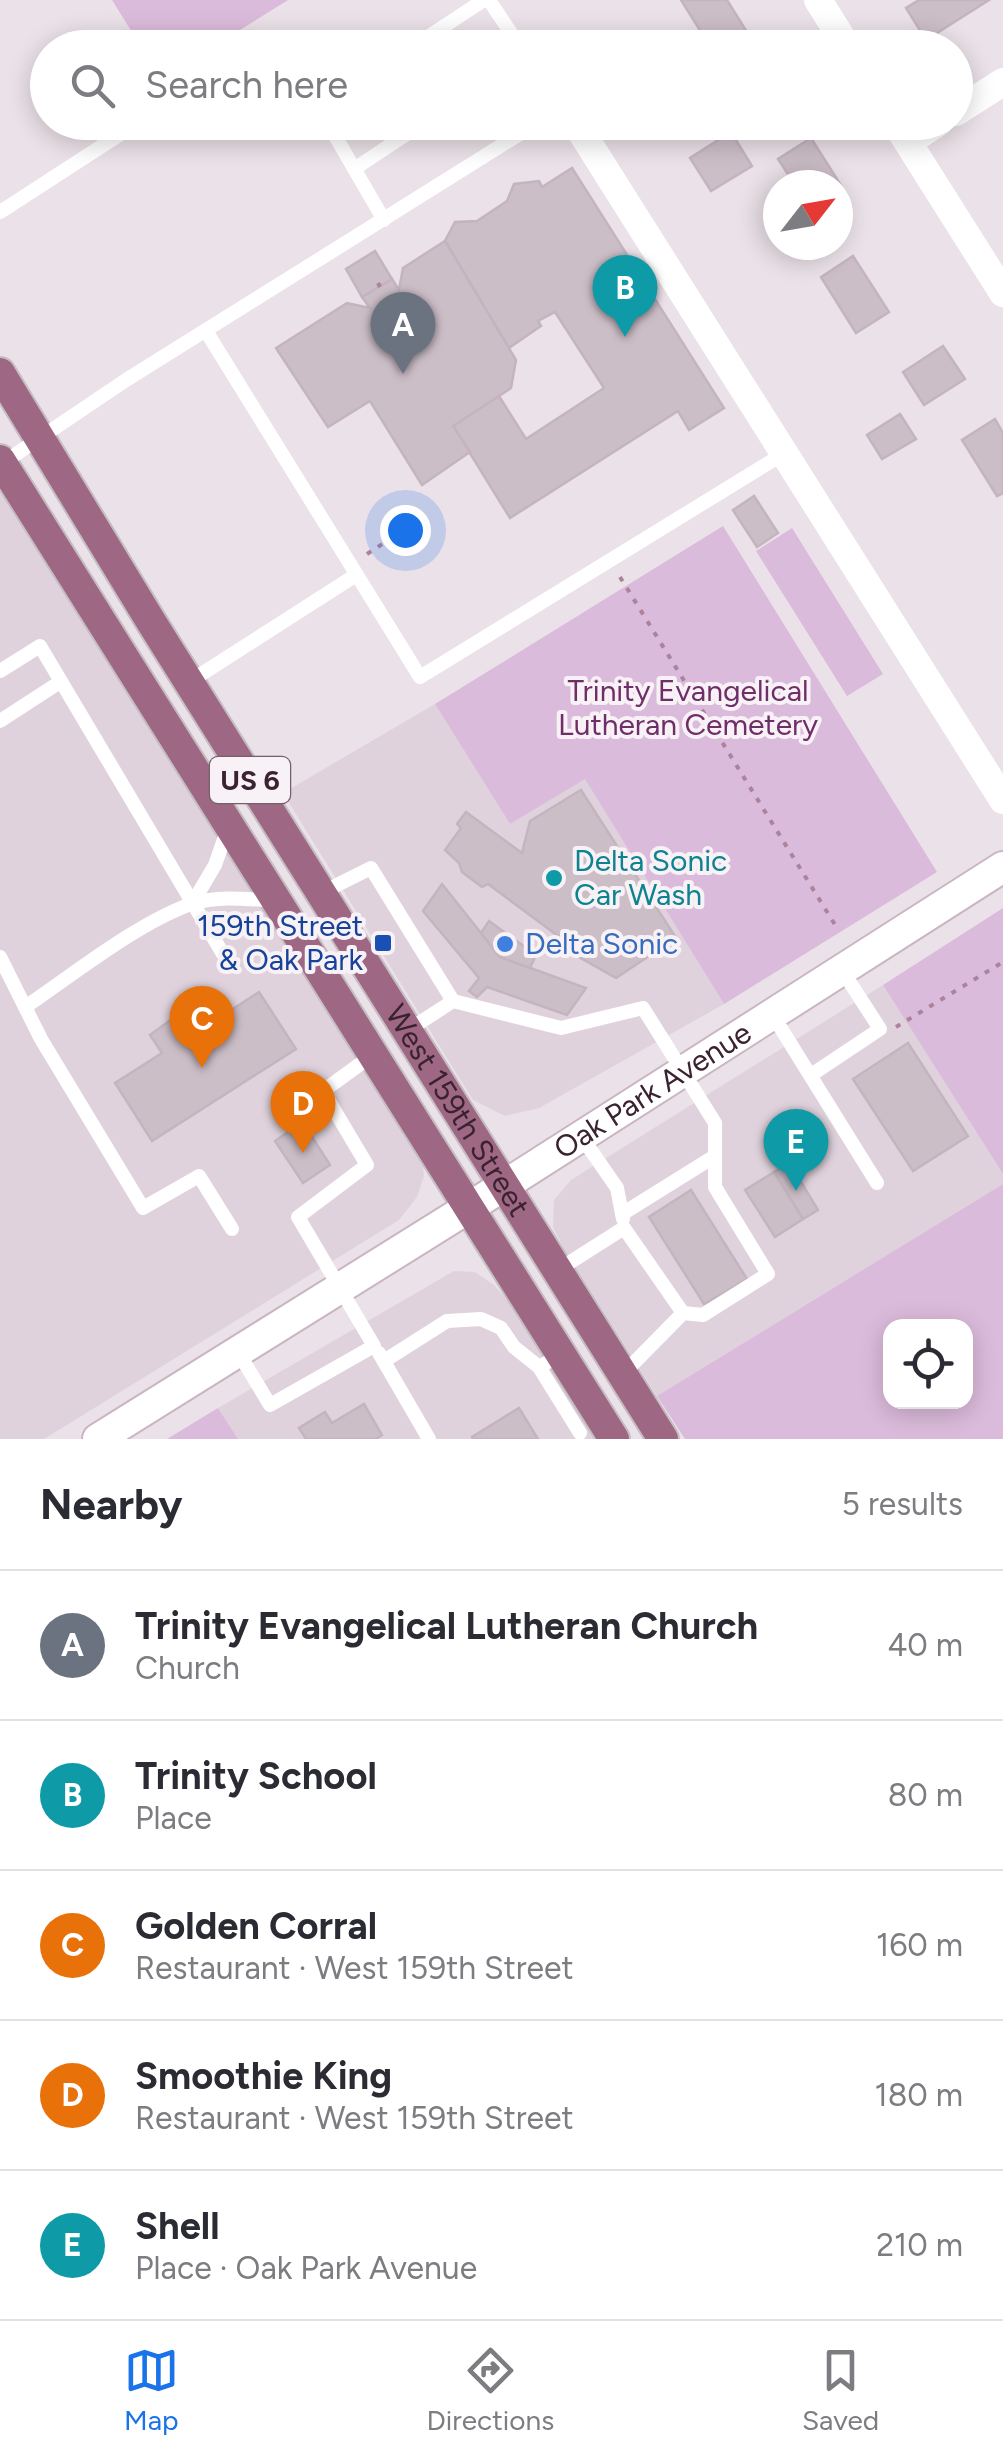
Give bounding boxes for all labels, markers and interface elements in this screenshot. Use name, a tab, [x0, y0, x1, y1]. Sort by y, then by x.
search box	[30, 30, 973, 140]
icon: search	[65, 58, 120, 113]
text: Search here	[145, 62, 348, 108]
north arrow	[763, 170, 853, 260]
pin: B	[592, 255, 658, 337]
pin: A	[370, 292, 436, 374]
your location	[380, 505, 431, 556]
park label: Trinity Evangelical Lutheran Cemetery	[558, 672, 818, 743]
road number: US 6	[210, 757, 290, 803]
place label: Delta Sonic Car Wash	[574, 842, 727, 913]
marker: Delta Sonic Car Wash	[543, 867, 565, 889]
place label: 159th Street & Oak Park	[197, 907, 363, 978]
place label: Delta Sonic	[525, 925, 678, 962]
marker: 159th Street & Oak Park	[372, 932, 394, 954]
marker: Delta Sonic	[494, 933, 516, 955]
pin: C	[170, 986, 234, 1068]
street label: West 159th Street	[378, 998, 538, 1223]
street label: Oak Park Avenue	[547, 1014, 758, 1167]
pin: D	[270, 1070, 336, 1153]
pin: E	[764, 1108, 828, 1191]
map controls	[883, 1319, 973, 1409]
button: locate	[883, 1319, 973, 1409]
text: Nearby	[40, 1479, 182, 1530]
text: 5 results	[842, 1485, 963, 1523]
text: Trinity Evangelical Lutheran Church	[135, 1603, 758, 1649]
text: A	[61, 1626, 84, 1664]
text: 40 m	[887, 1626, 963, 1664]
text: Church	[135, 1649, 240, 1687]
text: Trinity School	[135, 1753, 377, 1799]
text: B	[63, 1776, 82, 1814]
text: 80 m	[888, 1776, 963, 1814]
text: Place	[135, 1799, 212, 1837]
text: Golden Corral	[135, 1903, 377, 1949]
text: C	[61, 1926, 84, 1964]
text: 160 m	[876, 1926, 963, 1964]
text: Restaurant · West 159th Street	[135, 1949, 574, 1987]
text: Smoothie King	[135, 2053, 392, 2099]
text: D	[61, 2076, 84, 2114]
text: 180 m	[874, 2076, 963, 2114]
text: Restaurant · West 159th Street	[135, 2099, 574, 2137]
text: Shell	[135, 2203, 219, 2249]
text: E	[63, 2226, 82, 2264]
text: 210 m	[876, 2226, 963, 2264]
text: Place · Oak Park Avenue	[135, 2249, 477, 2287]
tab: Map	[124, 2343, 179, 2437]
tab: Directions	[427, 2343, 554, 2437]
tab: Saved	[802, 2343, 879, 2437]

